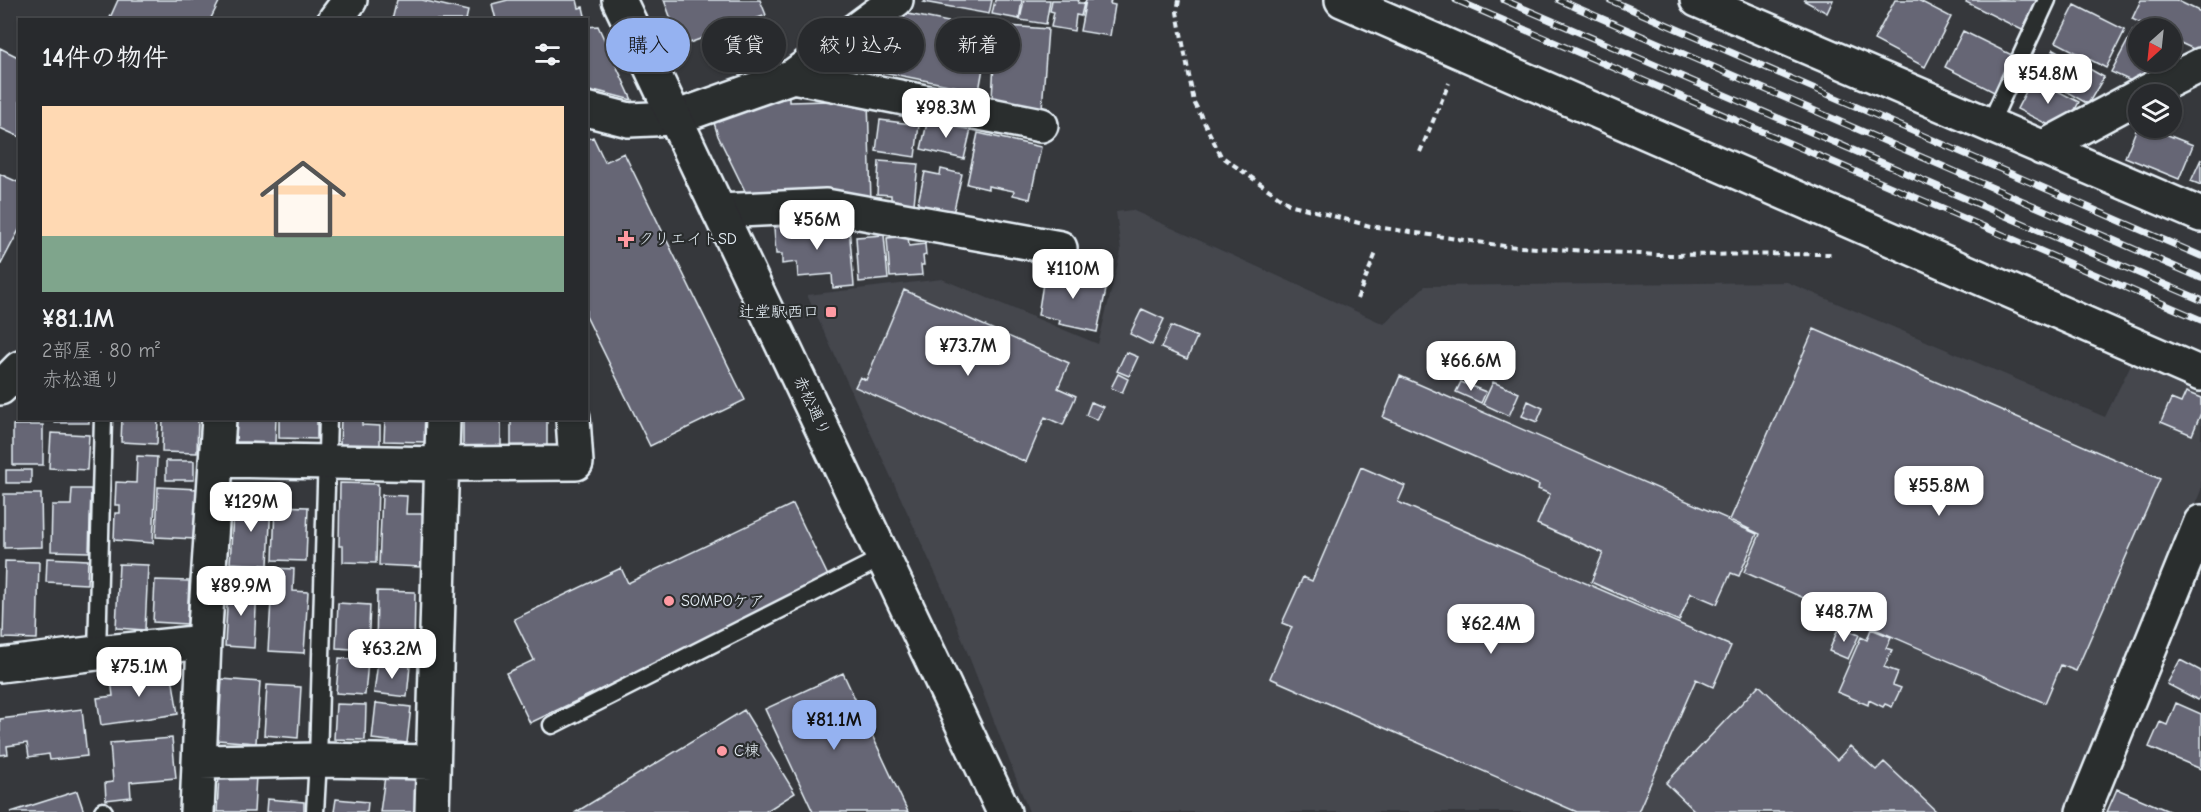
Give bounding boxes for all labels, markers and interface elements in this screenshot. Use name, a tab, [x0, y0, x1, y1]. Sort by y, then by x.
chip: 購入	[606, 18, 690, 72]
chip: 賃貸	[702, 18, 786, 72]
chip: 絞り込み	[798, 18, 924, 72]
chip: 新着	[936, 18, 1020, 72]
north arrow	[2128, 18, 2182, 72]
map controls	[2128, 18, 2182, 138]
icon: filters	[531, 38, 564, 71]
text: 14件の物件	[42, 43, 168, 73]
pin: ¥54.8M	[1999, 54, 2097, 105]
text: ¥54.8M	[2018, 62, 2078, 85]
button: layers	[2128, 84, 2182, 138]
pin: ¥98.3M	[897, 88, 995, 139]
text: ¥98.3M	[916, 96, 976, 119]
icon: home	[249, 145, 357, 253]
pin: ¥56M	[781, 200, 853, 251]
text: ¥56M	[793, 208, 841, 231]
place label: クリエイトSD	[638, 230, 737, 248]
marker: クリエイトSD	[619, 232, 633, 246]
pin: ¥110M	[1031, 249, 1115, 300]
text: ¥110M	[1046, 257, 1100, 280]
place label: 辻堂駅西口	[739, 303, 819, 321]
text: ¥81.1M	[42, 304, 114, 334]
marker: 辻堂駅西口	[824, 305, 838, 319]
pin: ¥73.7M	[919, 326, 1017, 377]
text: ¥73.7M	[939, 334, 997, 357]
text: 2部屋 · 80 m²	[42, 339, 160, 362]
pin: ¥66.6M	[1422, 341, 1520, 392]
text: ¥66.6M	[1441, 349, 1501, 372]
text: 赤松通り	[42, 368, 122, 391]
street label: 赤松通り	[790, 373, 834, 439]
pin: ¥55.8M	[1890, 466, 1988, 517]
text: ¥55.8M	[1908, 474, 1970, 497]
pin: ¥129M	[209, 482, 293, 533]
text: ¥129M	[224, 490, 278, 513]
pin: ¥89.9M	[192, 566, 290, 617]
text: ¥89.9M	[211, 574, 271, 597]
place label: SOMPOケア	[681, 592, 765, 610]
pin: ¥48.7M	[1795, 592, 1893, 643]
marker: SOMPOケア	[662, 594, 676, 608]
text: ¥48.7M	[1815, 600, 1873, 623]
pin: ¥62.4M	[1442, 604, 1540, 655]
text: ¥62.4M	[1461, 612, 1521, 635]
pin: ¥63.2M	[343, 629, 441, 680]
text: ¥63.2M	[362, 637, 422, 660]
pin: ¥75.1M	[90, 647, 188, 698]
text: ¥75.1M	[110, 655, 168, 678]
pin: ¥81.1M	[785, 700, 883, 751]
text: ¥81.1M	[806, 708, 862, 731]
place label: C棟	[734, 742, 760, 760]
marker: C棟	[715, 744, 729, 758]

